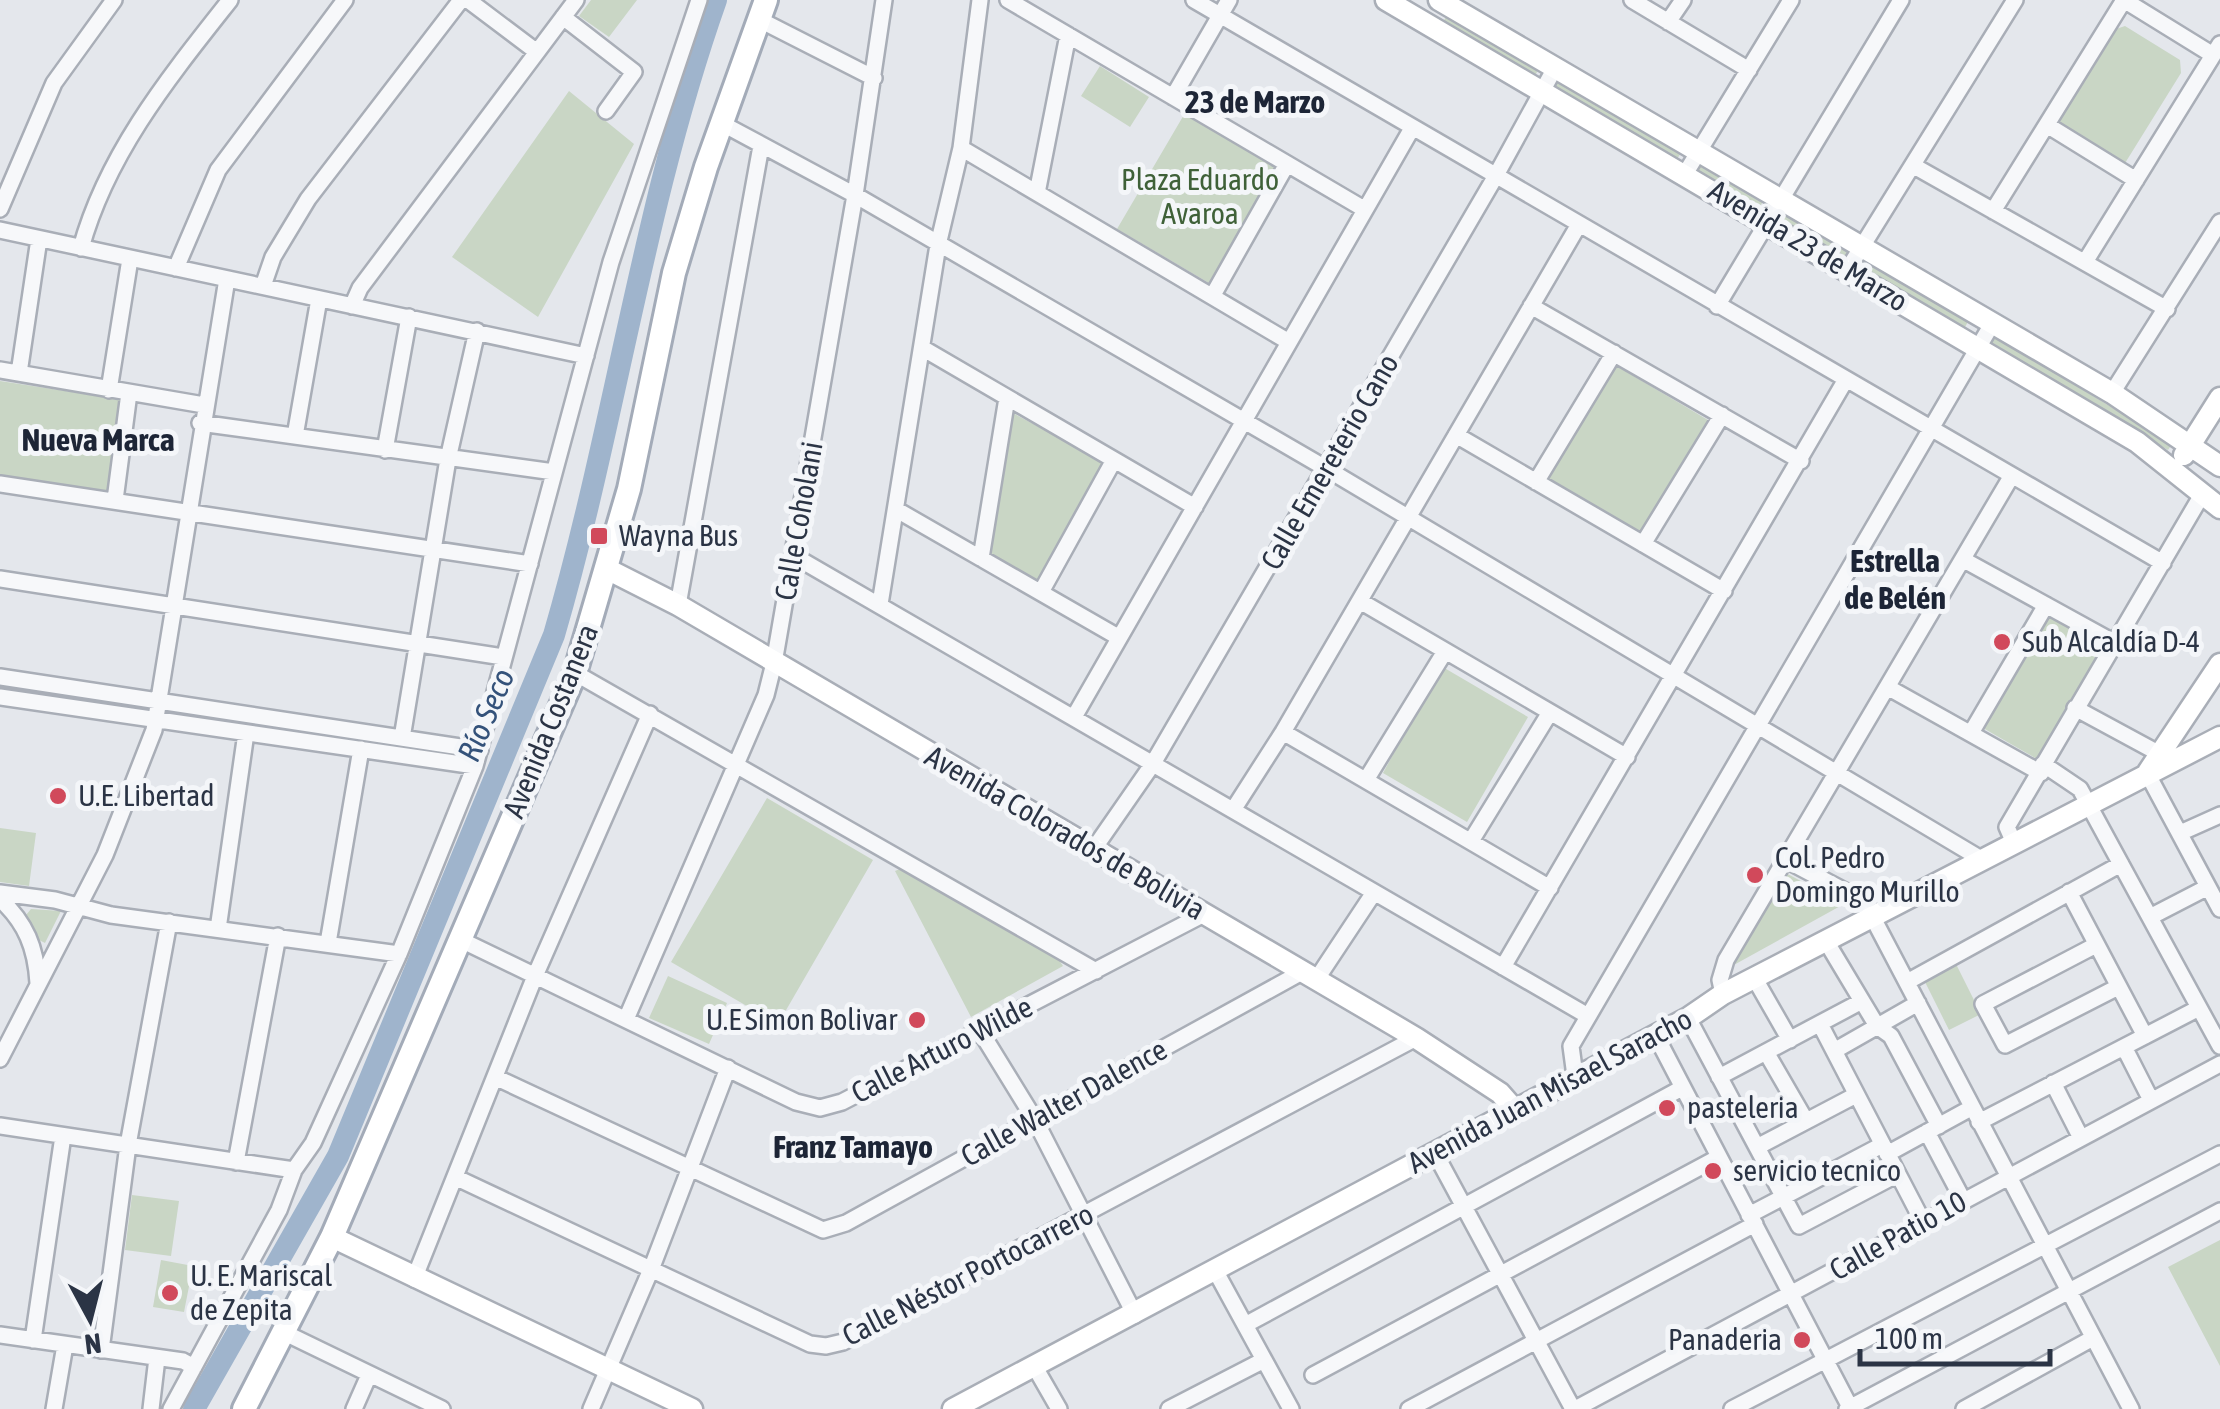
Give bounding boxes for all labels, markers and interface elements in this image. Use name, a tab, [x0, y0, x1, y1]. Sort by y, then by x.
district label: 23 de Marzo	[1185, 83, 1325, 120]
park label: Plaza Eduardo Avaroa	[1121, 162, 1279, 230]
street label: Avenida 23 de Marzo	[1703, 172, 1914, 318]
street label: Calle Emereterio Cano	[1254, 348, 1405, 575]
district label: Nueva Marca	[21, 421, 175, 458]
street label: Calle Coholani	[767, 439, 829, 603]
place label: Wayna Bus	[619, 518, 738, 552]
marker: Wayna Bus	[588, 525, 610, 547]
district label: Estrella de Belén	[1844, 542, 1946, 616]
street label: Avenida Costanera	[496, 619, 604, 822]
place label: Sub Alcaldía D-4	[2022, 624, 2200, 658]
marker: Sub Alcaldía D-4	[1991, 631, 2013, 653]
water label: Río Seco	[450, 663, 522, 767]
street label: Avenida Colorados de Bolivia	[920, 738, 1211, 926]
place label: U.E. Libertad	[78, 778, 214, 812]
marker: U.E. Libertad	[47, 785, 69, 807]
place label: Col. Pedro Domingo Murillo	[1775, 840, 1960, 908]
marker: Col. Pedro Domingo Murillo	[1744, 864, 1766, 886]
street label: Calle Arturo Wilde	[845, 989, 1038, 1109]
street label: Avenida Juan Misael Saracho	[1402, 1001, 1697, 1179]
place label: U.E Simon Bolivar	[706, 1002, 898, 1036]
marker: U.E Simon Bolivar	[906, 1009, 928, 1031]
street label: Calle Walter Dalence	[955, 1032, 1172, 1173]
place label: pasteleria	[1687, 1090, 1799, 1124]
marker: pasteleria	[1656, 1097, 1678, 1119]
district label: Franz Tamayo	[773, 1128, 933, 1165]
place label: servicio tecnico	[1733, 1153, 1901, 1187]
marker: servicio tecnico	[1702, 1160, 1724, 1182]
street label: Calle Patio 10	[1823, 1184, 1972, 1287]
street label: Calle Néstor Portocarrero	[836, 1196, 1099, 1352]
place label: U. E. Mariscal de Zepita	[190, 1258, 332, 1326]
north arrow	[40, 1269, 140, 1369]
marker: U. E. Mariscal de Zepita	[159, 1282, 181, 1304]
scale bar	[1860, 1304, 2050, 1366]
text: 100 m	[1875, 1321, 1943, 1355]
place label: Panaderia	[1668, 1322, 1782, 1356]
text: N	[83, 1327, 103, 1361]
marker: Panaderia	[1791, 1329, 1813, 1351]

